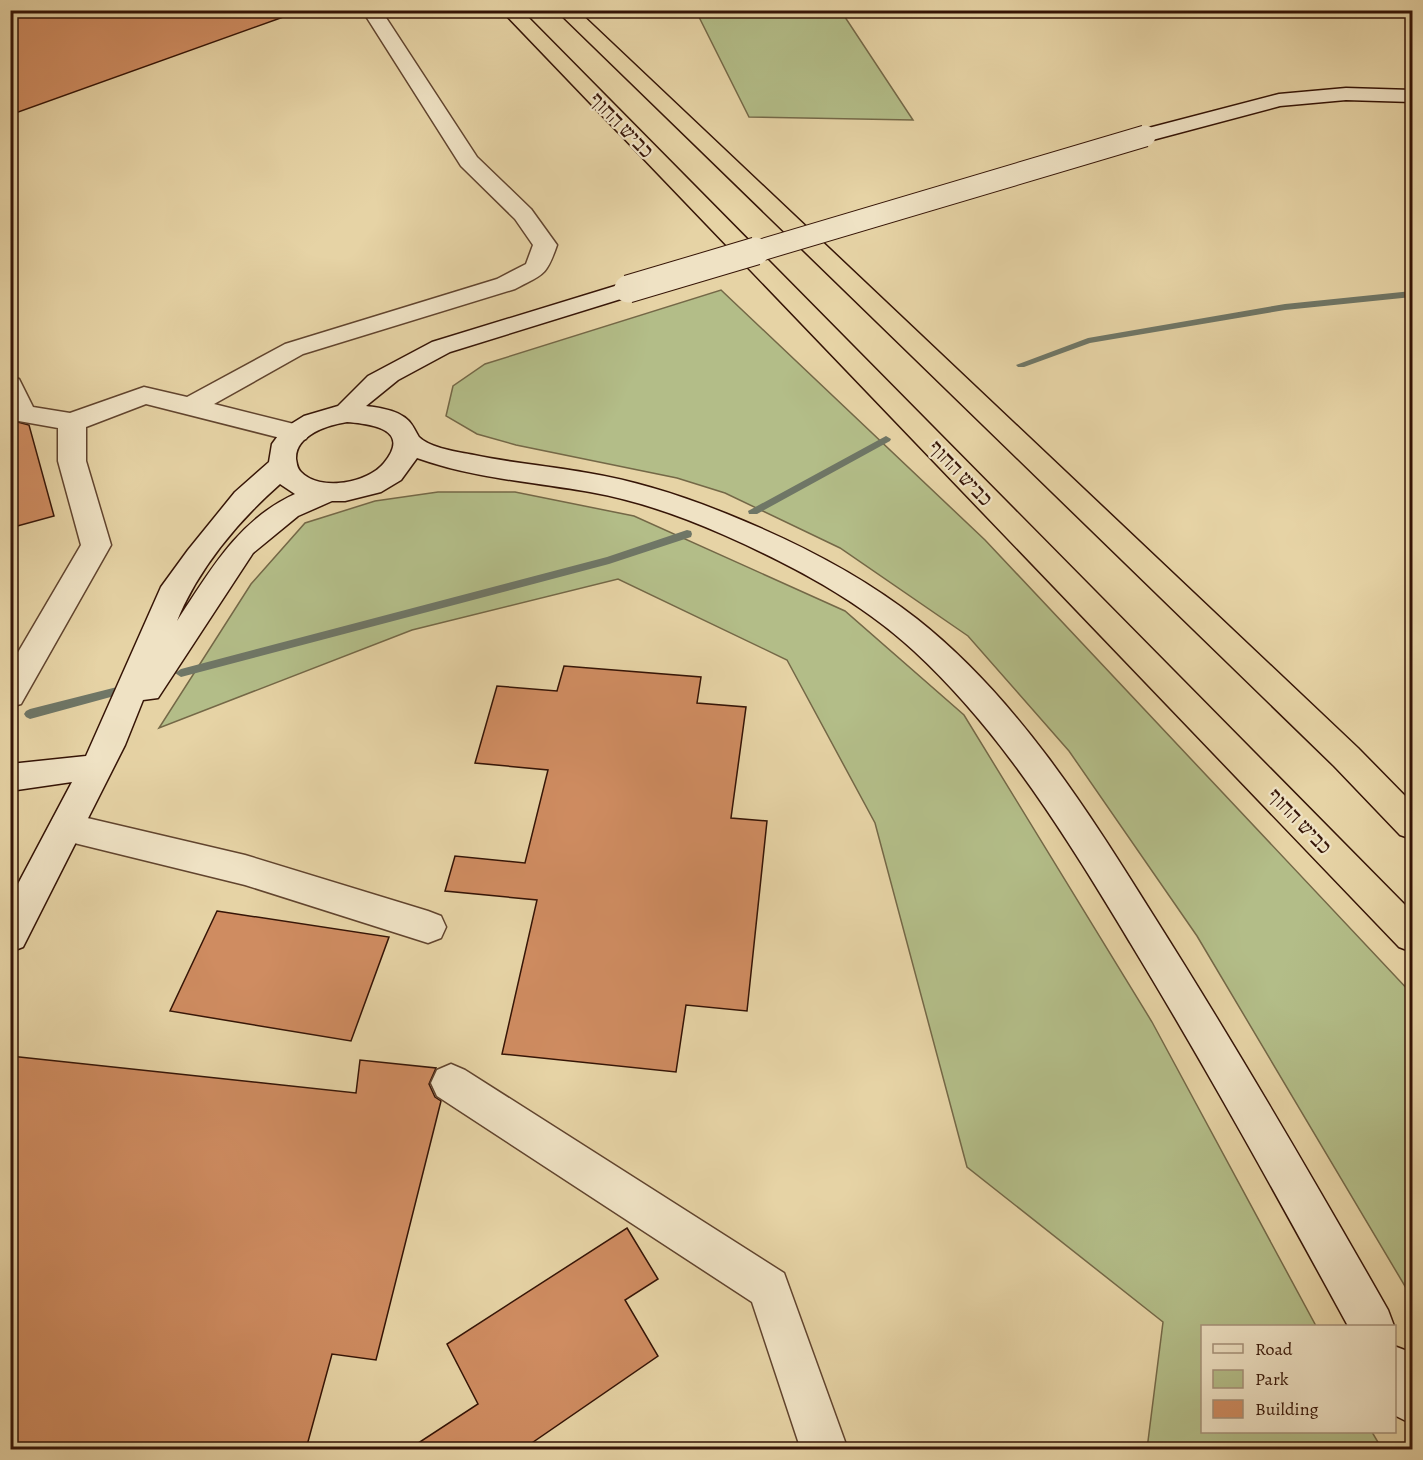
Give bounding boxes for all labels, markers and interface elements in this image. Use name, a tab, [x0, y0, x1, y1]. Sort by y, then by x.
street label: כביש החוף	[584, 86, 660, 164]
street label: כביש החוף	[923, 434, 999, 512]
street label: כביש החוף	[1262, 782, 1338, 860]
legend	[1201, 1325, 1396, 1433]
text: Road	[1255, 1337, 1293, 1361]
text: Park	[1255, 1367, 1289, 1391]
text: Building	[1255, 1397, 1319, 1421]

